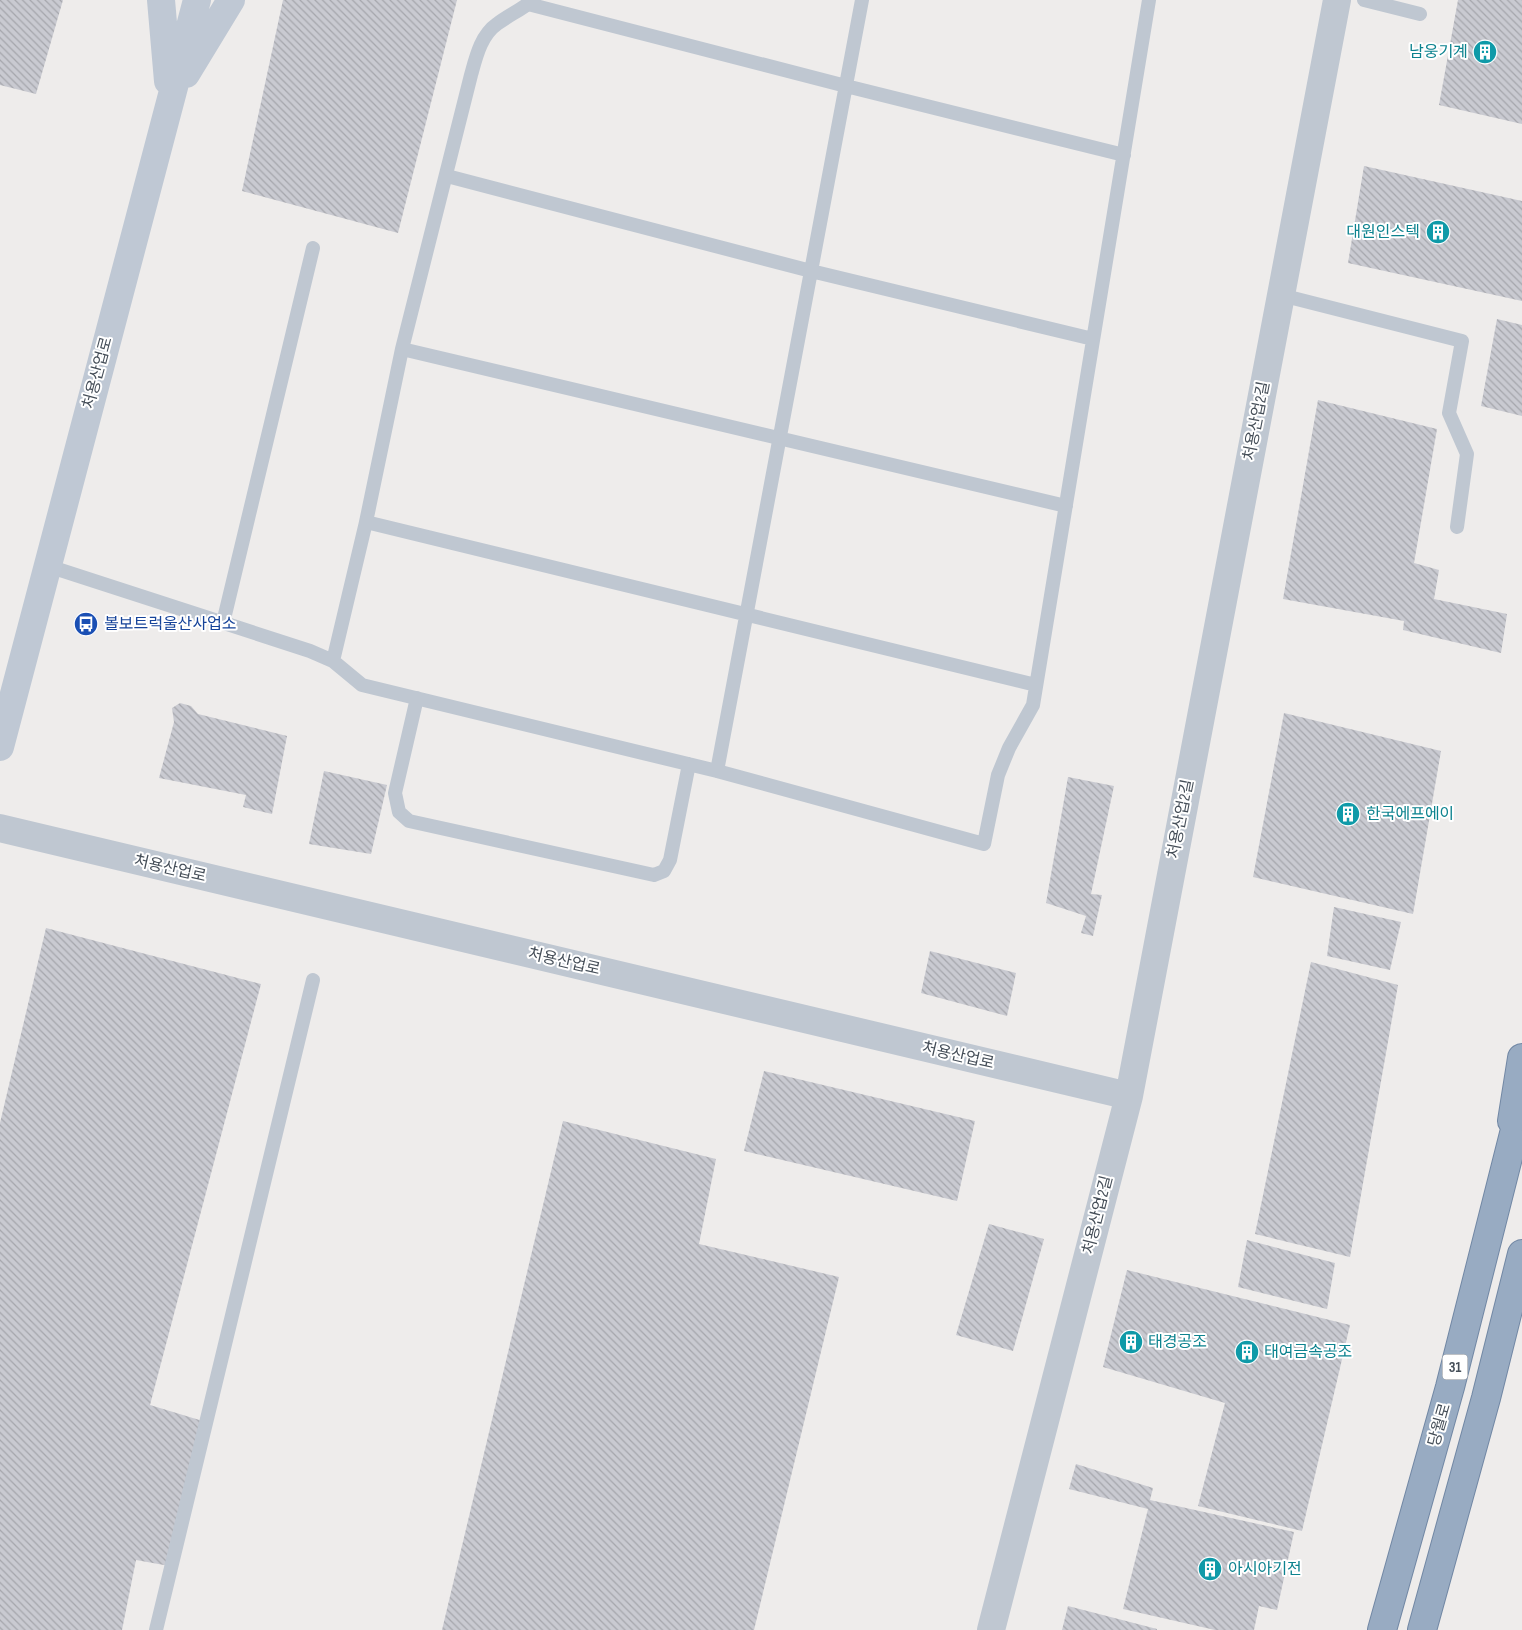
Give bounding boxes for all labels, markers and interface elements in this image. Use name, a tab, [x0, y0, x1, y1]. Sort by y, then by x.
building icon: 남웅기계	[1472, 39, 1498, 65]
place label: 남웅기계	[1409, 43, 1468, 62]
building icon: 대원인스텍	[1425, 219, 1451, 245]
place label: 대원인스텍	[1346, 223, 1420, 242]
street label: 처용산업로	[79, 335, 117, 411]
street label: 처용산업2길	[1240, 380, 1274, 462]
bus stop icon: 볼보트럭울산사업소	[73, 611, 99, 637]
place label: 볼보트럭울산사업소	[104, 615, 236, 634]
street label: 처용산업2길	[1164, 778, 1198, 860]
building icon: 한국에프에이	[1335, 801, 1361, 827]
place label: 한국에프에이	[1366, 805, 1454, 824]
street label: 처용산업로	[132, 851, 208, 887]
street label: 처용산업로	[526, 944, 602, 980]
street label: 처용산업로	[920, 1038, 996, 1074]
street label: 처용산업2길	[1079, 1174, 1117, 1256]
building icon: 태경공조	[1118, 1329, 1144, 1355]
place label: 태경공조	[1148, 1333, 1207, 1352]
building icon: 태여금속공조	[1234, 1339, 1260, 1365]
place label: 태여금속공조	[1264, 1343, 1352, 1362]
road number: 31	[1442, 1354, 1468, 1380]
street label: 당월로	[1425, 1401, 1455, 1449]
building icon: 아시아기전	[1197, 1556, 1223, 1582]
place label: 아시아기전	[1228, 1560, 1302, 1579]

